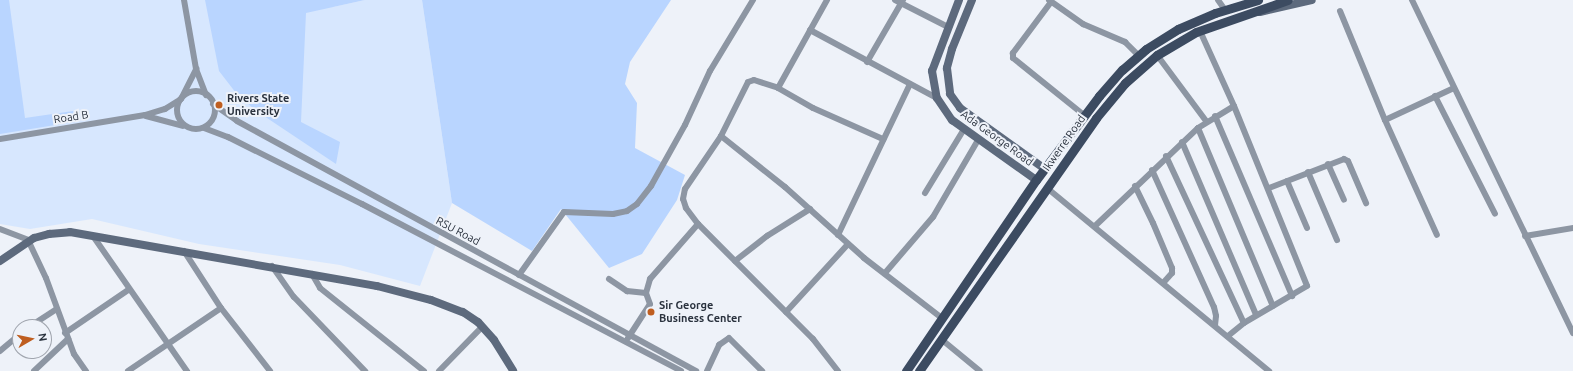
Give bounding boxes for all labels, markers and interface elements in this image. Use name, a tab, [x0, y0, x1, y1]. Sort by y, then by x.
place label: Rivers State University	[227, 92, 289, 118]
marker: Rivers State University	[214, 100, 224, 110]
street label: Ada George Road	[958, 107, 1036, 169]
street label: Road B	[53, 108, 89, 126]
street label: Ikwerre Road	[1040, 112, 1088, 174]
street label: RSU Road	[434, 214, 482, 248]
place label: Sir George Business Center	[659, 299, 742, 325]
marker: Sir George Business Center	[646, 307, 656, 317]
north arrow	[12, 319, 52, 359]
text: N	[36, 332, 49, 342]

